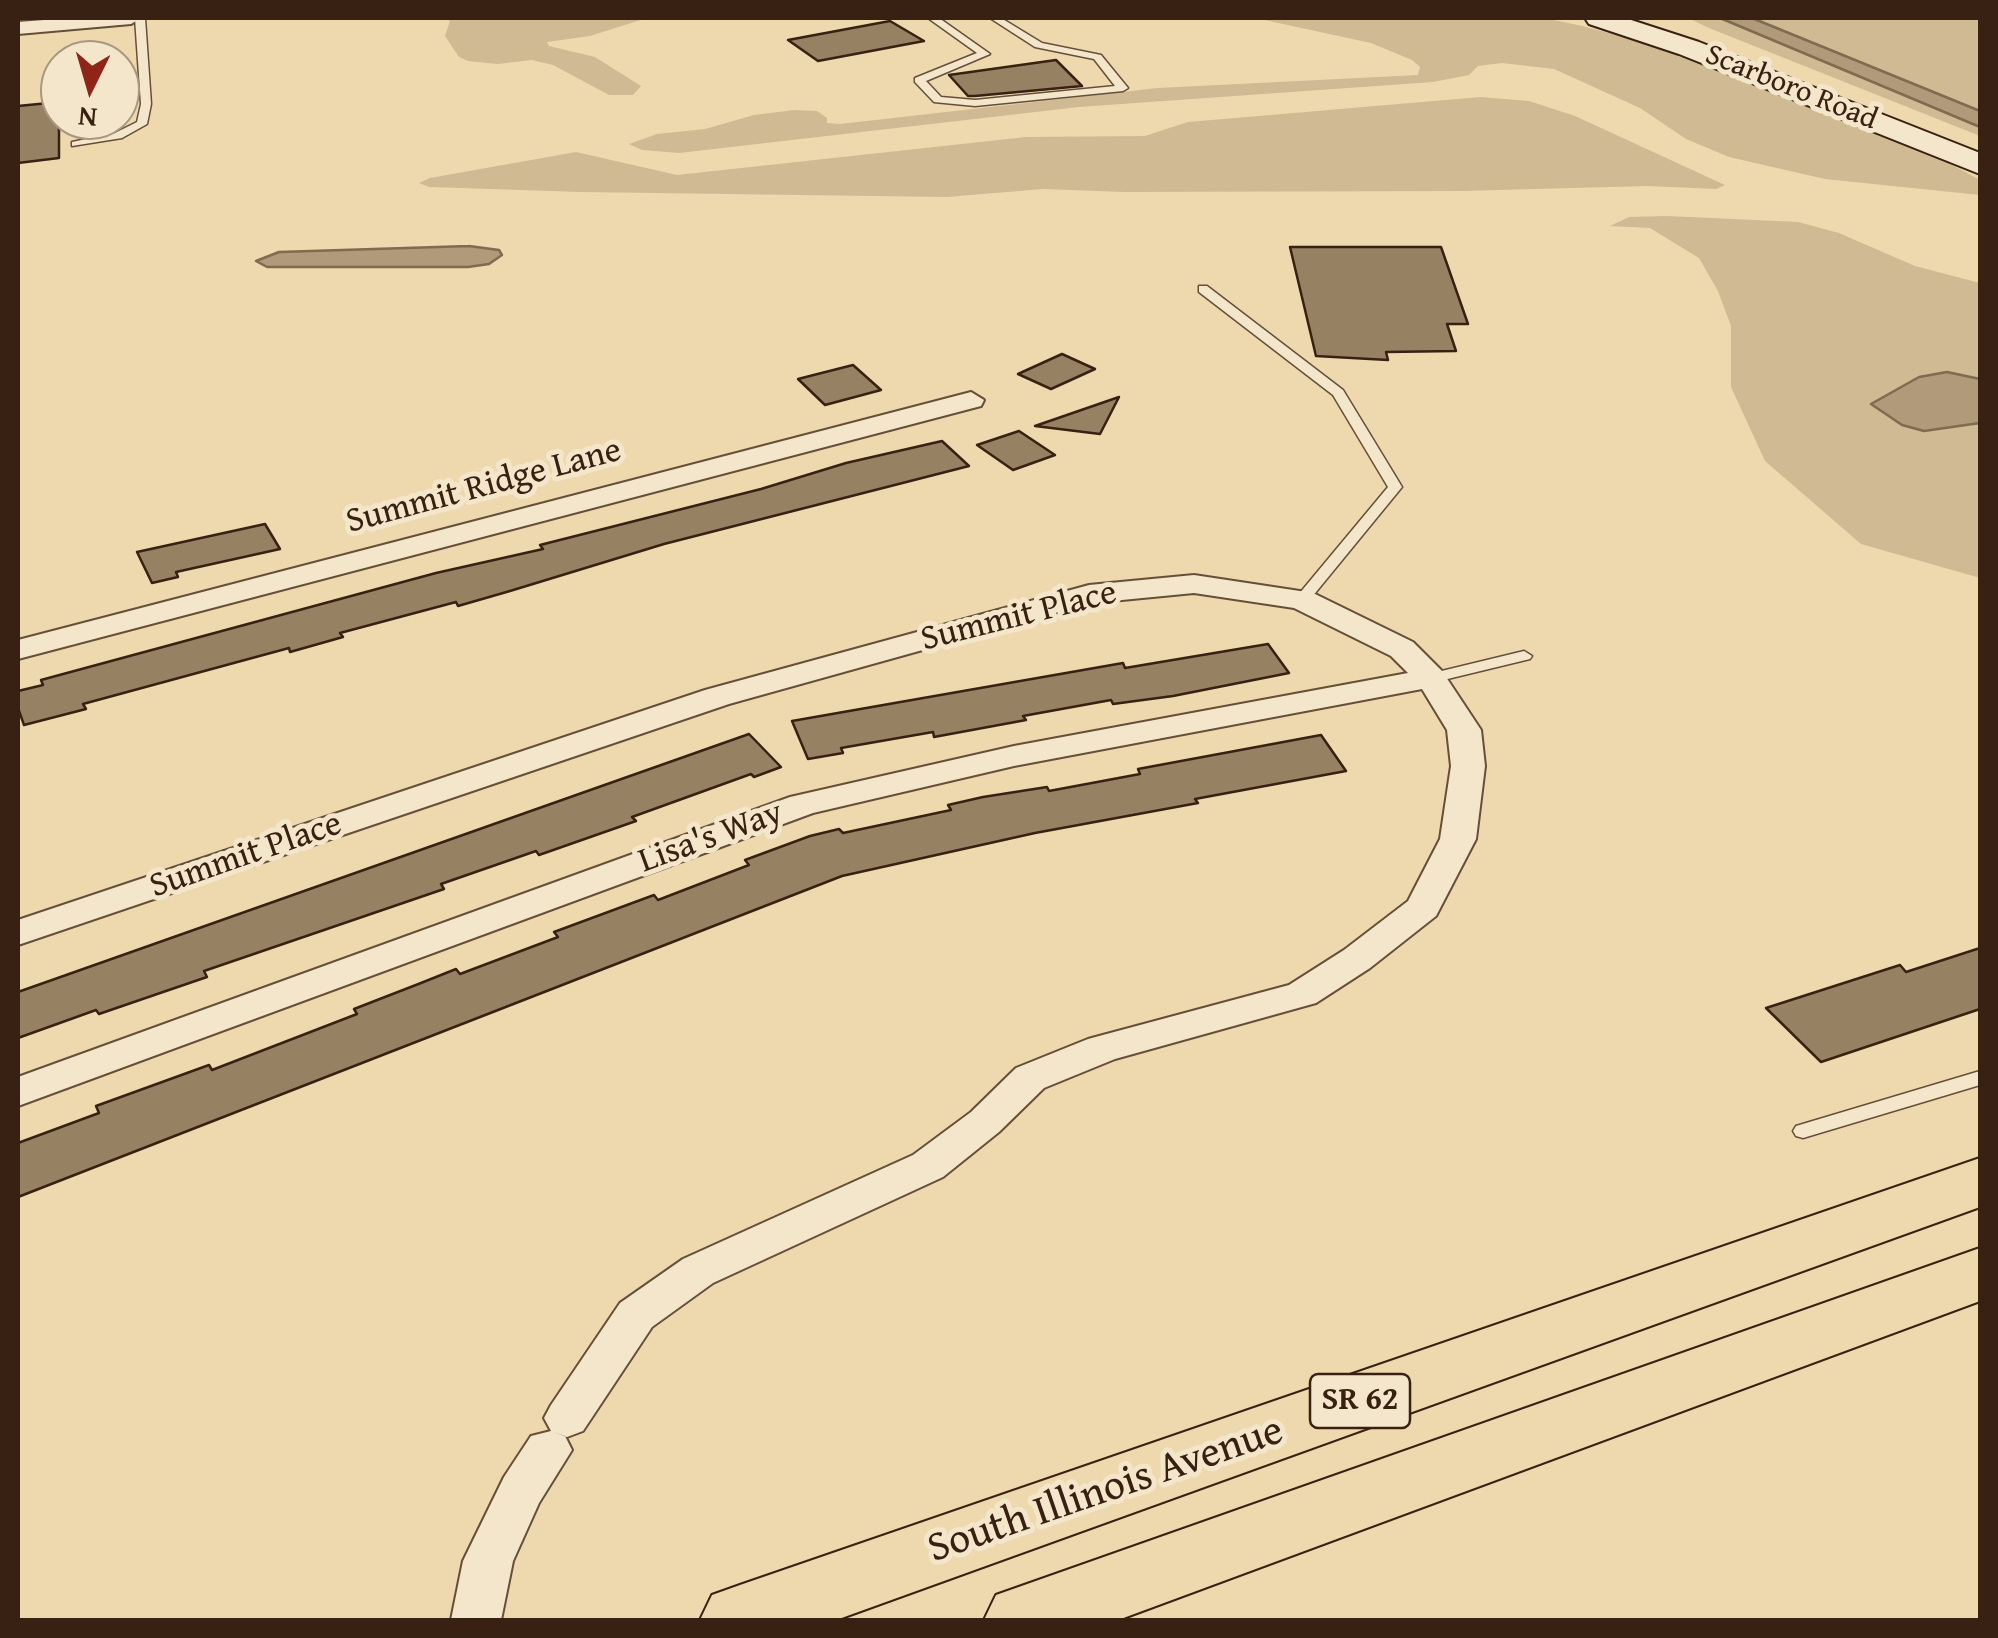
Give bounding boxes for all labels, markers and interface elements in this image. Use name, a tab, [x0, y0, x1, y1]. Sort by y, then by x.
street label: Scarboro Road	[1700, 37, 1882, 139]
north arrow	[40, 40, 140, 140]
text: N	[76, 97, 99, 140]
street label: Summit Ridge Lane	[342, 430, 626, 544]
street label: Summit Place	[917, 572, 1121, 662]
street label: Lisa's Way	[633, 793, 789, 883]
street label: Summit Place	[145, 804, 347, 908]
road number: SR 62	[1310, 1374, 1410, 1428]
street label: South Illinois Avenue	[922, 1407, 1290, 1575]

